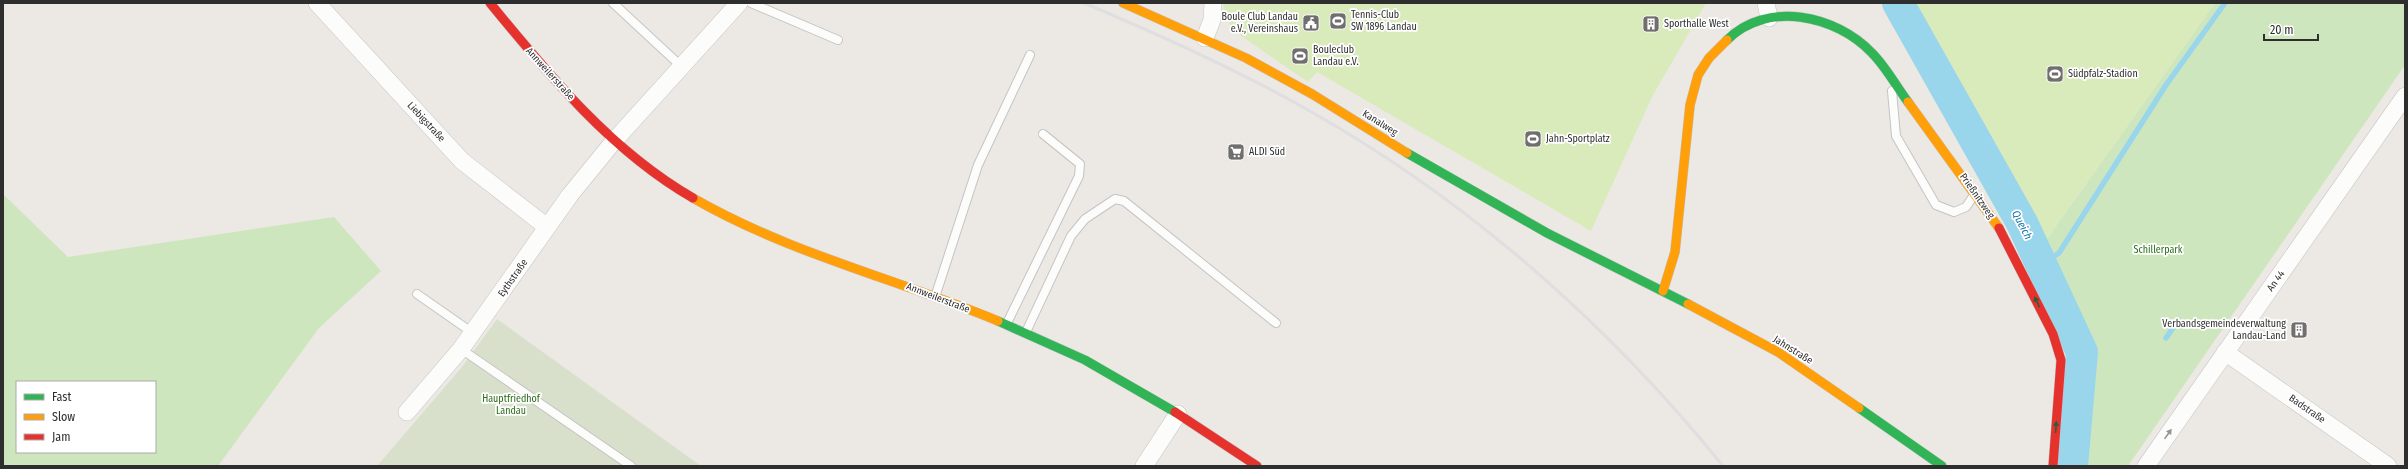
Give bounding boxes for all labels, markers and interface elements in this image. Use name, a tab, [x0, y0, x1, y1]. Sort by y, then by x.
place label: Tennis-Club SW 1896 Landau	[1351, 9, 1417, 33]
place label: Boule Club Landau e.V., Vereinshaus	[1222, 11, 1298, 35]
sports icon: Tennis-Club SW 1896 Landau	[1328, 11, 1348, 31]
public building icon: Boule Club Landau e.V., Vereinshaus	[1301, 13, 1321, 33]
building icon: Sporthalle West	[1641, 14, 1661, 34]
scale bar	[2264, 16, 2318, 42]
place label: Sporthalle West	[1664, 18, 1729, 30]
text: 20 m	[2270, 23, 2294, 37]
place label: Bouleclub Landau e.V.	[1313, 44, 1359, 68]
street label: Annweilerstraße	[523, 45, 577, 103]
sports icon: Bouleclub Landau e.V.	[1290, 46, 1310, 66]
sports icon: Südpfalz-Stadion	[2045, 64, 2065, 84]
place label: Südpfalz-Stadion	[2068, 68, 2138, 80]
street label: Liebigstraße	[404, 100, 448, 145]
street label: Kanalweg	[1360, 108, 1400, 139]
sports icon: Jahn-Sportplatz	[1523, 129, 1543, 149]
place label: Jahn-Sportplatz	[1546, 133, 1610, 145]
supermarket icon: ALDI Süd	[1226, 142, 1246, 162]
place label: ALDI Süd	[1249, 146, 1285, 158]
street label: Prießnitzweg	[1957, 171, 1997, 221]
water label: Queich	[2009, 208, 2035, 242]
park label: Schillerpark	[2134, 244, 2183, 256]
street label: Eythstraße	[496, 257, 530, 299]
street label: An 44	[2265, 268, 2288, 294]
street label: Annweilerstraße	[905, 280, 971, 316]
one-way arrow	[2034, 297, 2040, 308]
place label: Verbandsgemeindeverwaltung Landau-Land	[2162, 318, 2286, 342]
building icon: Verbandsgemeindeverwaltung Landau-Land	[2289, 320, 2309, 340]
street label: Jahnstraße	[1771, 333, 1815, 367]
legend	[16, 381, 156, 453]
text: Fast	[52, 390, 71, 404]
street label: Badstraße	[2287, 392, 2328, 426]
park label: Hauptfriedhof Landau	[482, 393, 541, 417]
text: Slow	[52, 410, 75, 424]
one-way arrow	[2053, 421, 2059, 433]
one-way arrow	[2164, 429, 2172, 439]
text: Jam	[52, 430, 70, 444]

